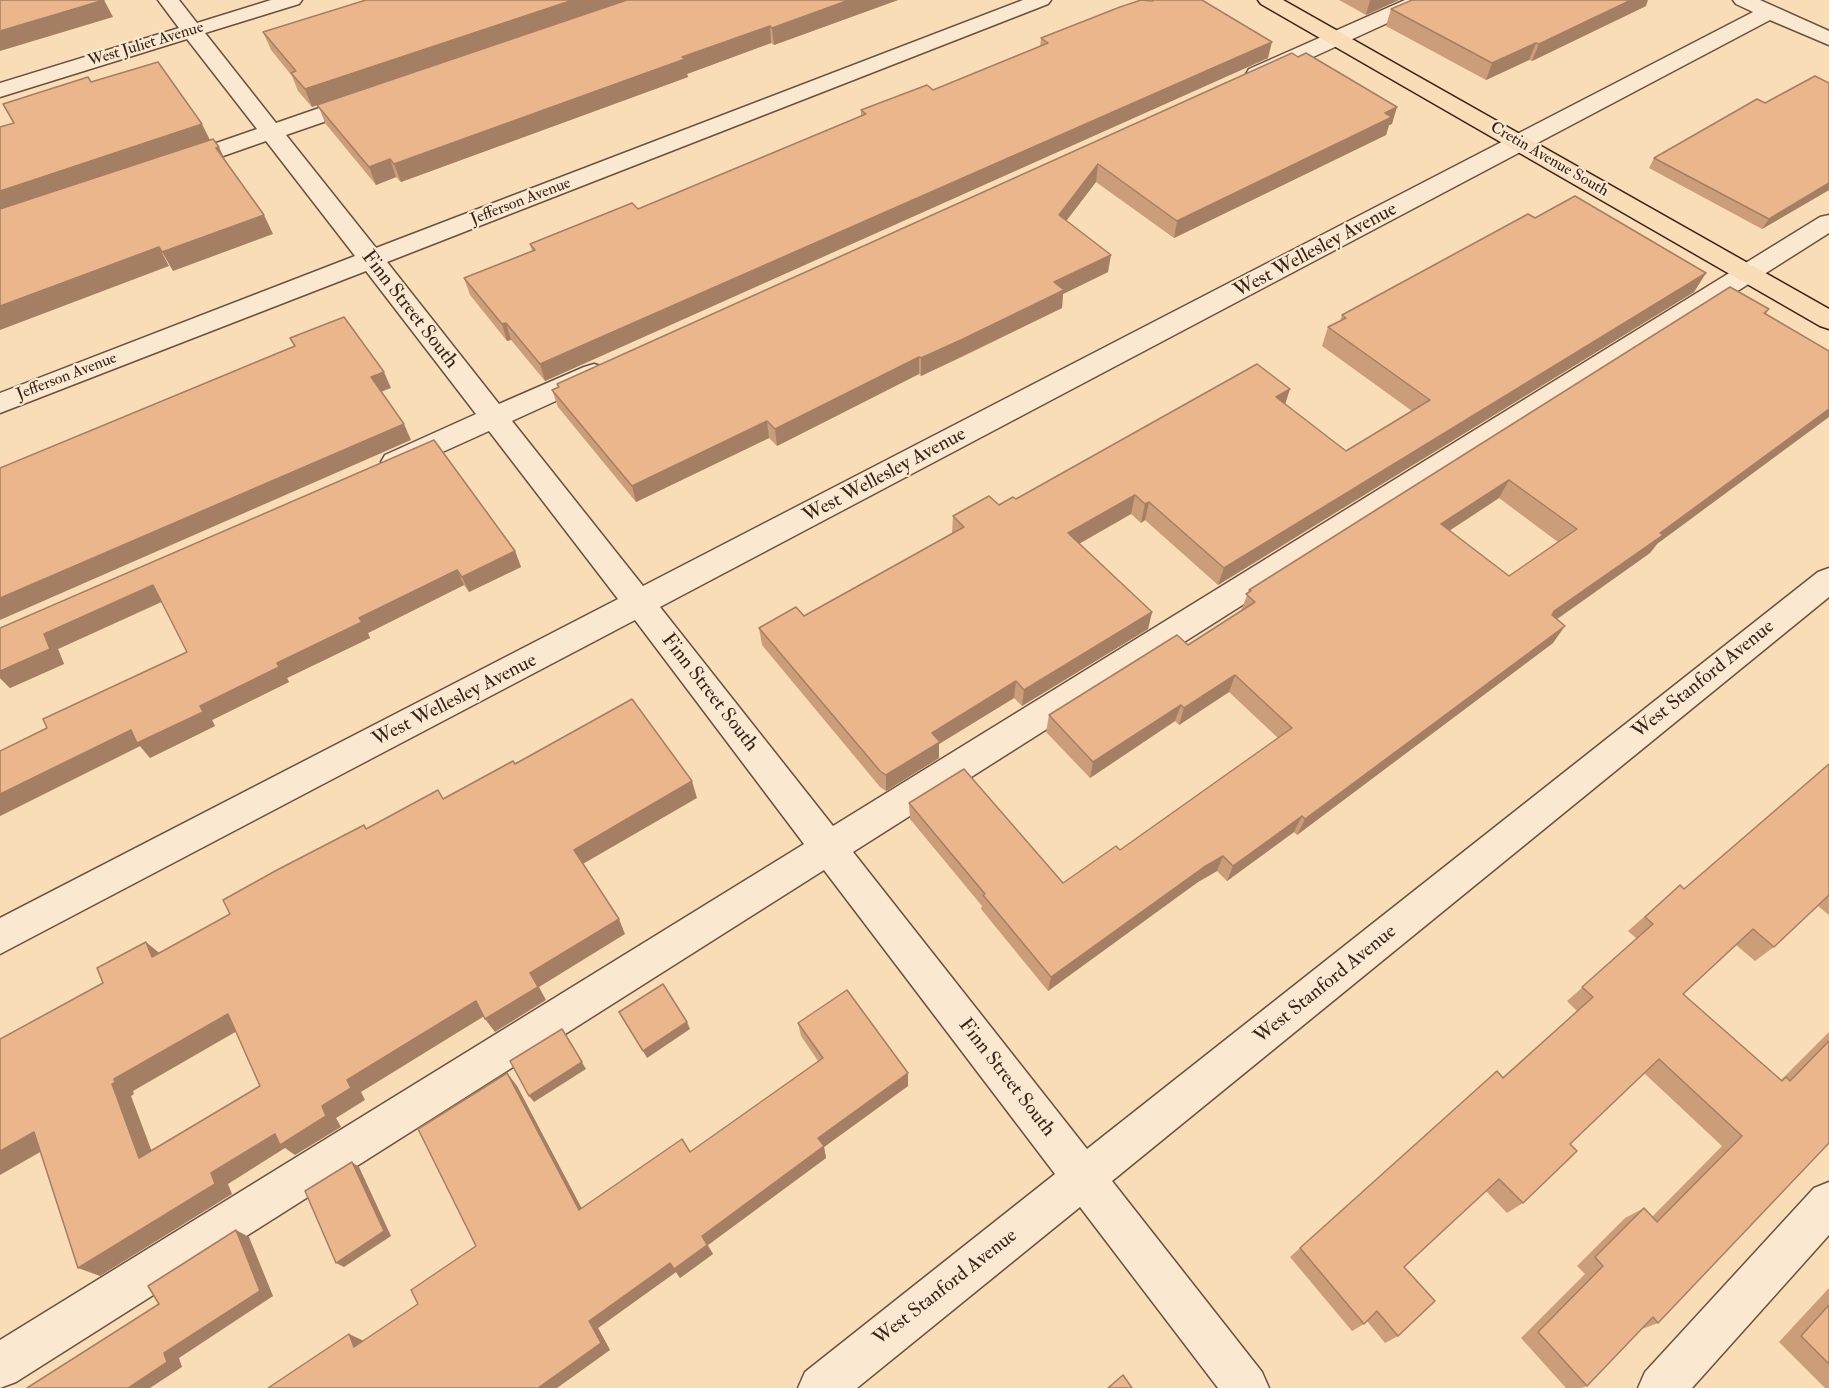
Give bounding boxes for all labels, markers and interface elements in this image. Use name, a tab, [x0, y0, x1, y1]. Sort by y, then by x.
street label: West Juliet Avenue	[86, 18, 206, 72]
street label: Cretin Avenue South	[1486, 118, 1612, 202]
street label: Jefferson Avenue	[468, 174, 574, 230]
street label: West Wellesley Avenue	[1230, 198, 1402, 304]
street label: Finn Street South	[356, 246, 462, 374]
street label: Jefferson Avenue	[14, 349, 120, 405]
street label: West Wellesley Avenue	[799, 423, 971, 529]
street label: West Stanford Avenue	[1628, 615, 1780, 745]
street label: Finn Street South	[656, 629, 762, 757]
street label: West Wellesley Avenue	[369, 649, 541, 753]
street label: West Stanford Avenue	[1250, 920, 1402, 1050]
street label: Finn Street South	[953, 1014, 1059, 1142]
street label: West Stanford Avenue	[869, 1224, 1023, 1352]

